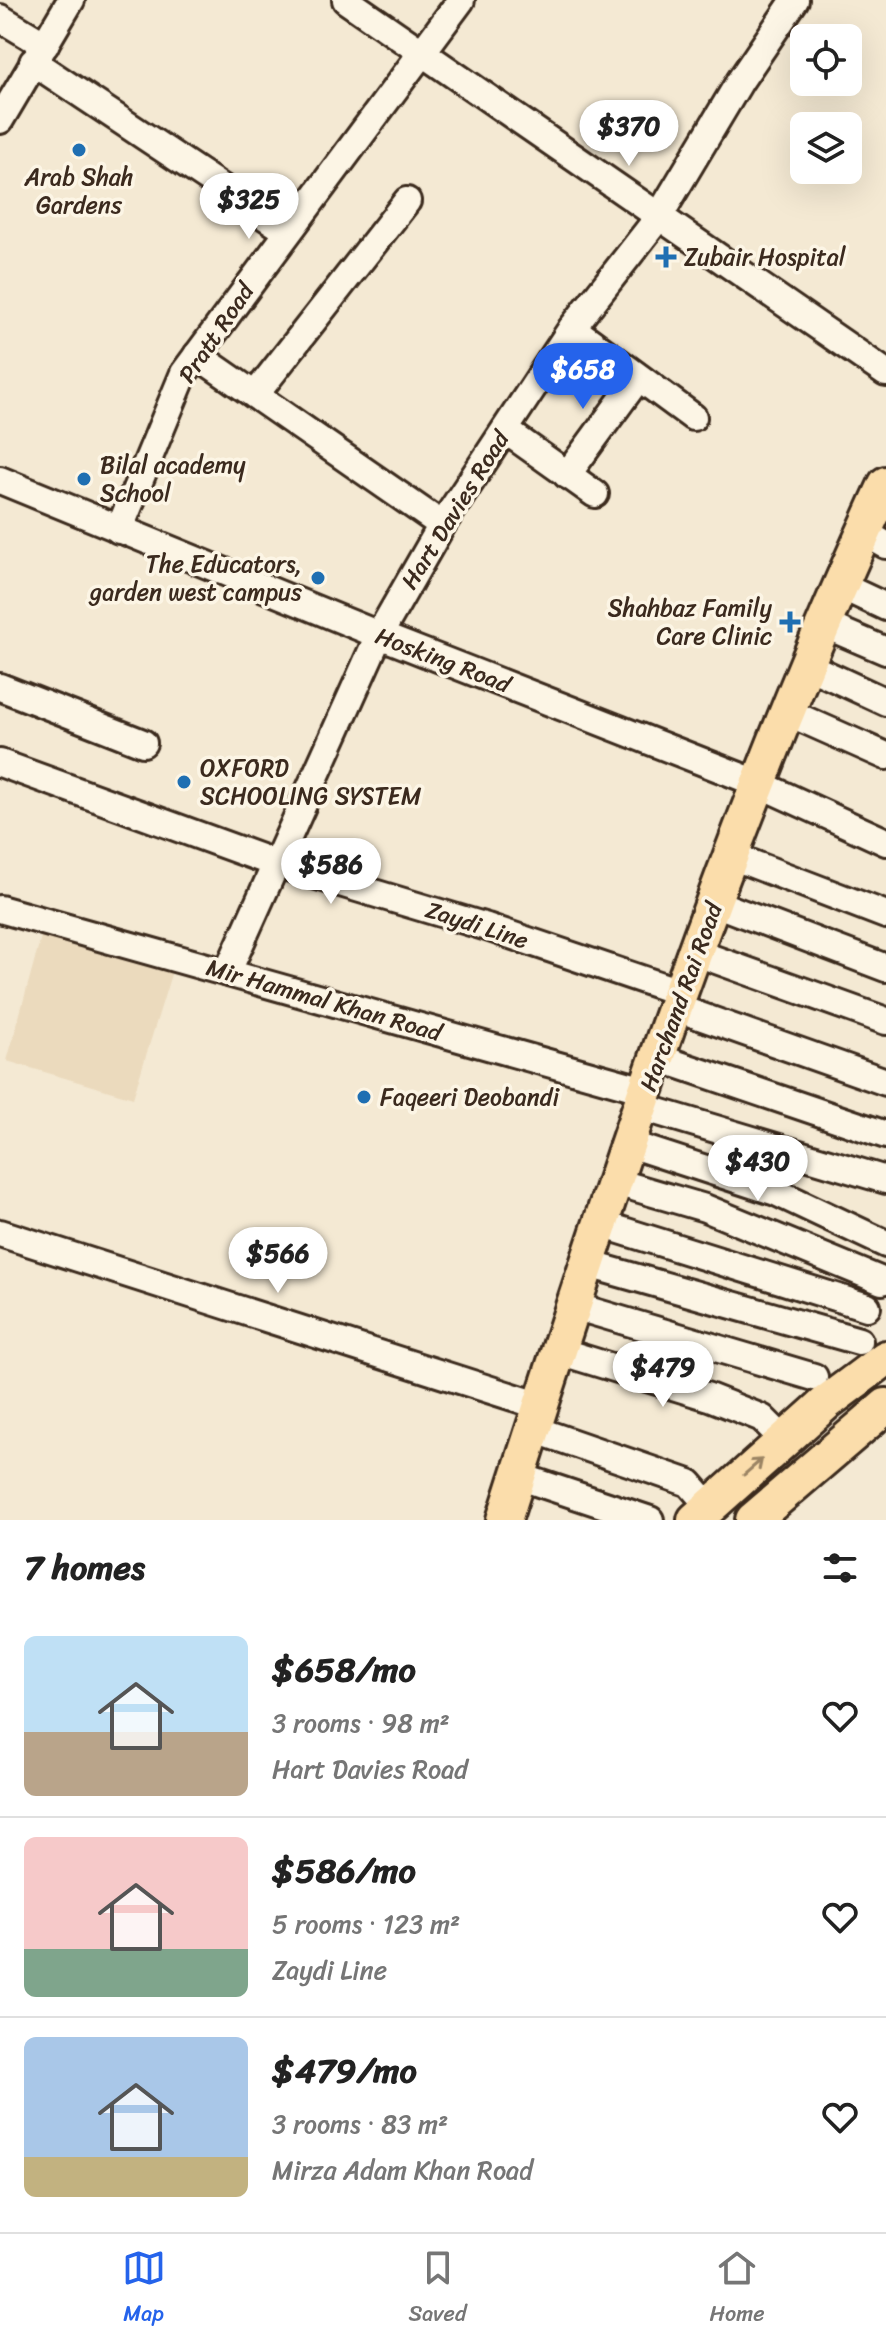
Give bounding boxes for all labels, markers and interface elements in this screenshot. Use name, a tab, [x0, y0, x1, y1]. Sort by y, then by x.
map controls	[790, 24, 862, 184]
button: locate	[790, 24, 862, 96]
pin: $370	[582, 100, 676, 168]
text: $370	[597, 103, 661, 149]
button: layers	[790, 112, 862, 184]
marker: Arab Shah Gardens	[70, 141, 88, 159]
place label: Arab Shah Gardens	[24, 156, 133, 226]
pin: $325	[202, 173, 296, 241]
text: $325	[218, 176, 280, 222]
place label: Zubair Hospital	[684, 236, 847, 278]
marker: Zubair Hospital	[655, 246, 677, 268]
street label: Pratt Road	[167, 272, 267, 392]
pin: $658	[536, 343, 630, 411]
text: $658	[551, 346, 615, 392]
street label: Hart Davies Road	[389, 421, 521, 598]
place label: Bilal academy School	[100, 444, 246, 514]
marker: Bilal academy School	[75, 470, 93, 488]
place label: The Educators, garden west campus	[88, 543, 302, 613]
marker: The Educators, garden west campus	[309, 569, 327, 587]
place label: Shahbaz Family Care Clinic	[608, 587, 773, 657]
marker: Shahbaz Family Care Clinic	[779, 611, 801, 633]
street label: Hosking Road	[369, 615, 518, 706]
place label: OXFORD SCHOOLING SYSTEM	[200, 747, 422, 817]
marker: OXFORD SCHOOLING SYSTEM	[175, 773, 193, 791]
pin: $586	[284, 838, 378, 906]
text: $586	[299, 841, 363, 887]
street label: Zaydi Line	[420, 889, 534, 961]
street label: Harchand Rai Road	[627, 894, 735, 1097]
street label: Mir Hammal Khan Road	[201, 946, 449, 1054]
place label: Faqeeri Deobandi	[380, 1076, 560, 1118]
marker: Faqeeri Deobandi	[355, 1088, 373, 1106]
pin: $430	[711, 1135, 805, 1203]
text: $430	[726, 1138, 790, 1184]
pin: $566	[231, 1227, 325, 1295]
text: $566	[247, 1230, 309, 1276]
pin: $479	[616, 1341, 710, 1409]
text: $479	[631, 1344, 695, 1390]
one-way arrow	[742, 1458, 762, 1476]
text: 7 homes	[24, 1538, 145, 1598]
icon: filters	[818, 1546, 862, 1590]
text: $658/mo	[272, 1640, 416, 1700]
icon: home	[88, 1668, 184, 1764]
icon: heart	[818, 1694, 862, 1738]
text: 3 rooms · 98 m²	[272, 1700, 450, 1746]
text: Hart Davies Road	[272, 1746, 468, 1792]
text: $586/mo	[272, 1841, 416, 1901]
icon: home	[88, 1869, 184, 1965]
icon: heart	[818, 1895, 862, 1939]
text: 5 rooms · 123 m²	[272, 1901, 460, 1947]
text: Zaydi Line	[272, 1947, 387, 1993]
text: $479/mo	[272, 2041, 417, 2101]
icon: home	[88, 2069, 184, 2165]
icon: heart	[818, 2095, 862, 2139]
text: 3 rooms · 83 m²	[272, 2101, 448, 2147]
text: Mirza Adam Khan Road	[272, 2147, 533, 2193]
tab: Map	[122, 2246, 166, 2333]
tab: Saved	[409, 2246, 467, 2333]
tab: Home	[710, 2246, 764, 2333]

